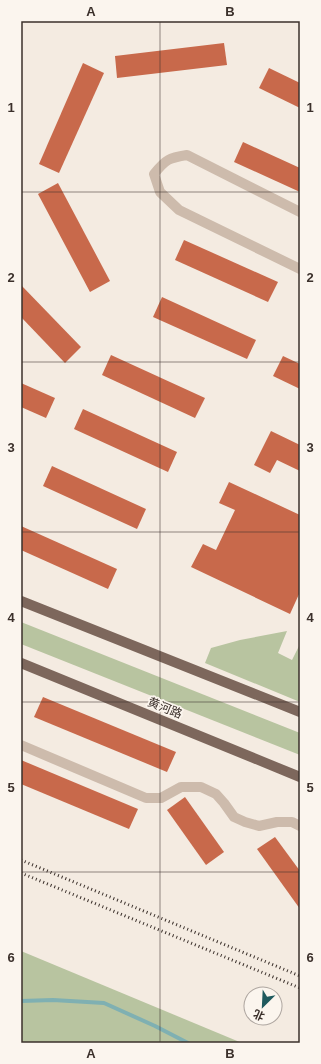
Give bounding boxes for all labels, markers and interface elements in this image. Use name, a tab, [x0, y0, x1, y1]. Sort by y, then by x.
text: A	[86, 4, 96, 19]
text: B	[225, 4, 235, 19]
text: 1	[7, 100, 15, 115]
text: 1	[306, 100, 314, 115]
text: 2	[7, 270, 15, 285]
text: 2	[306, 270, 314, 285]
text: 3	[7, 440, 15, 455]
text: 3	[306, 440, 314, 455]
text: 4	[7, 610, 15, 625]
text: 4	[306, 610, 314, 625]
street label: 黄河路	[146, 695, 184, 721]
text: 5	[7, 780, 15, 795]
text: 5	[306, 780, 314, 795]
text: 6	[7, 950, 15, 965]
text: 6	[306, 950, 314, 965]
north arrow	[243, 986, 283, 1026]
text: 北	[251, 1007, 266, 1023]
text: A	[86, 1046, 96, 1061]
text: B	[225, 1046, 235, 1061]

